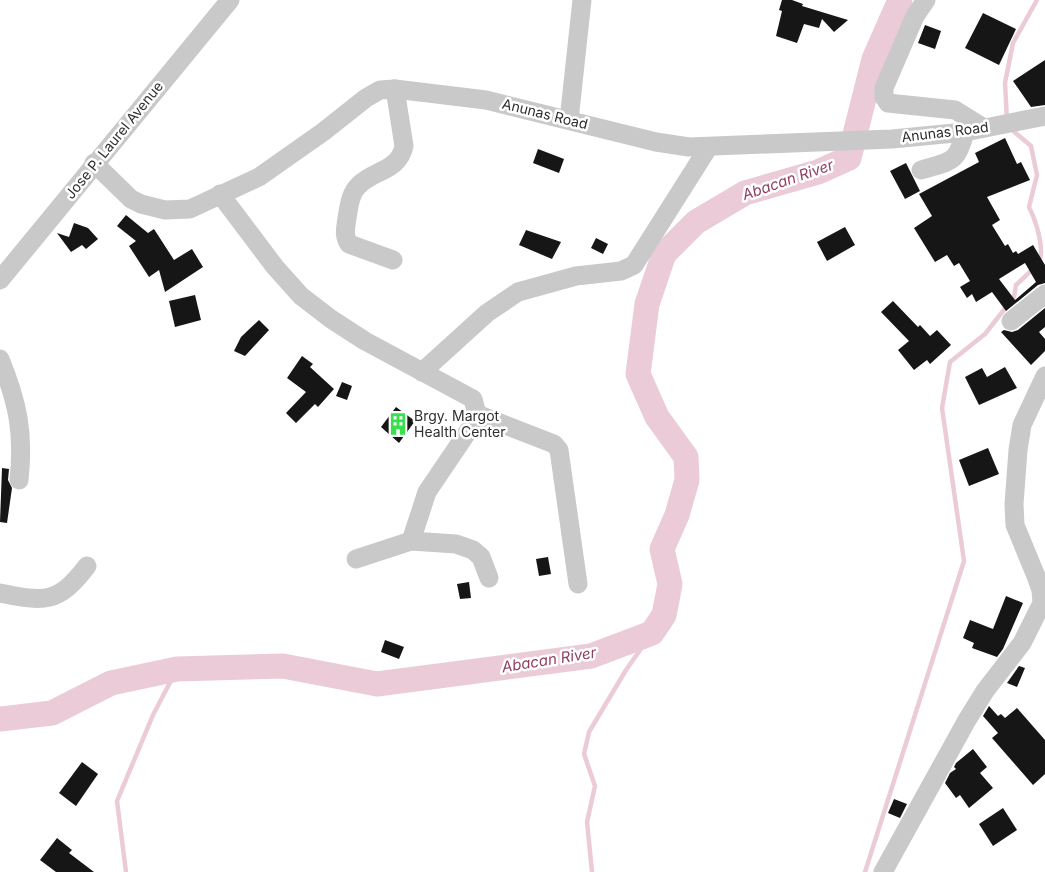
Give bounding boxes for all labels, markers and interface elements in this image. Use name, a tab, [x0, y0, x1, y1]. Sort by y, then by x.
street label: Jose P. Laurel Avenue	[61, 78, 166, 202]
street label: Anunas Road	[501, 95, 590, 132]
street label: Anunas Road	[901, 118, 989, 145]
water label: Abacan River	[739, 155, 836, 204]
place label: Brgy. Margot Health Center	[414, 407, 506, 440]
building icon: Brgy. Margot Health Center	[385, 411, 411, 437]
water label: Abacan River	[499, 643, 598, 677]

